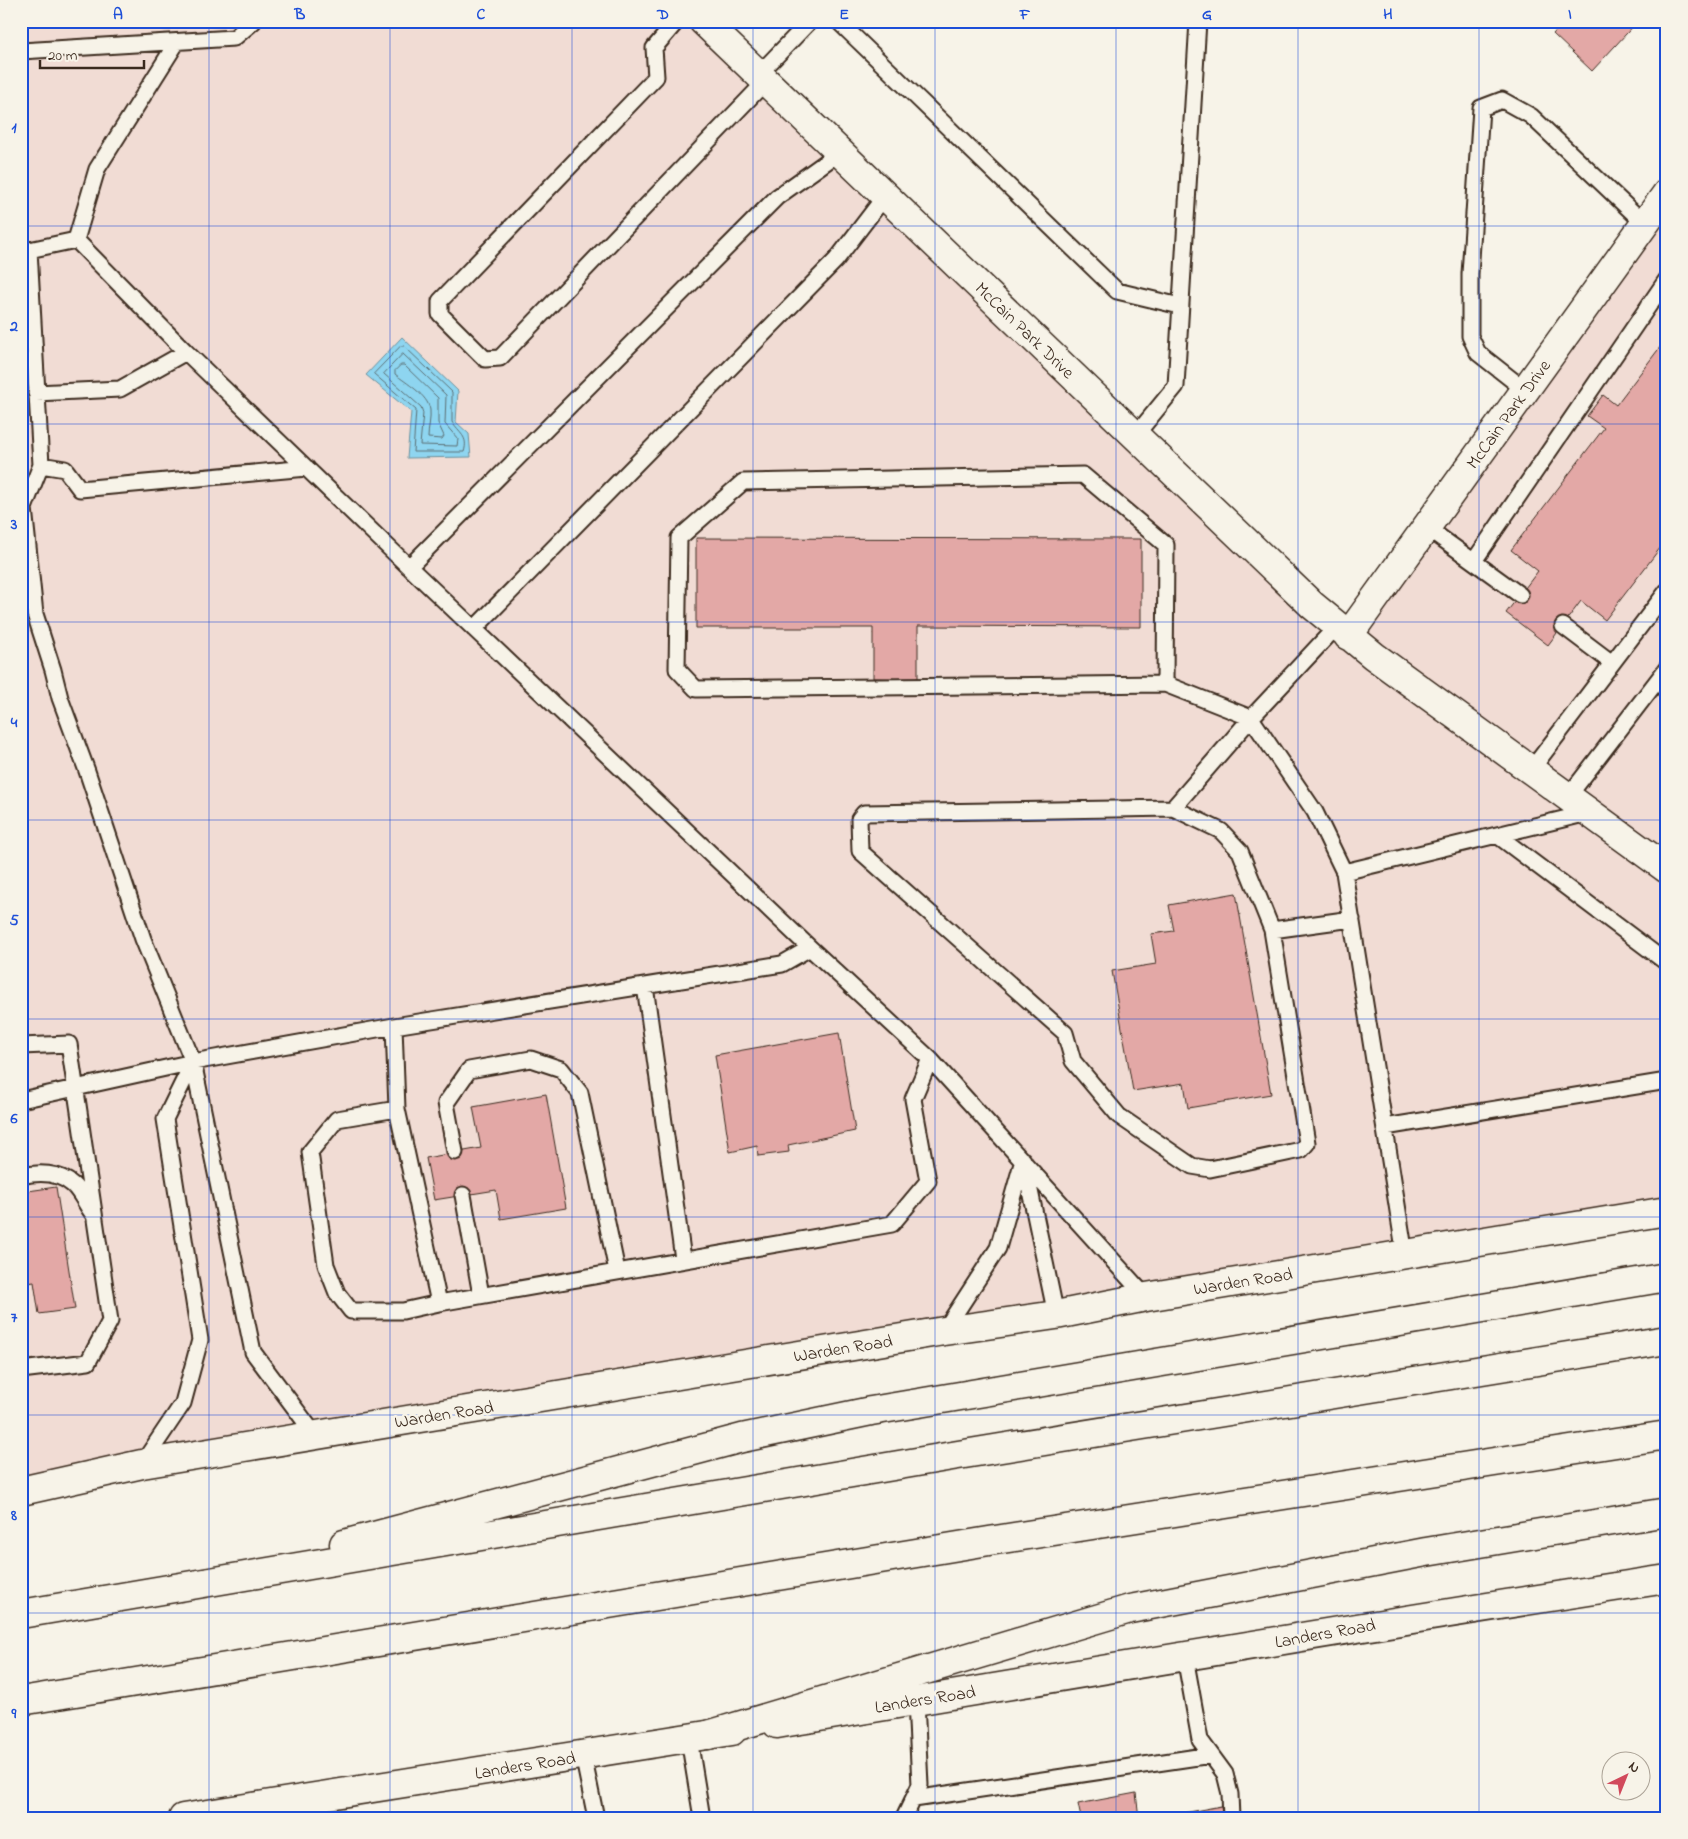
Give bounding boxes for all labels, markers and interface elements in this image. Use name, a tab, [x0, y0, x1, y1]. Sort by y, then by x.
text: A	[113, 3, 123, 27]
text: B	[294, 3, 306, 27]
text: C	[477, 3, 486, 27]
text: D	[656, 3, 669, 27]
text: E	[839, 3, 849, 27]
text: F	[1019, 3, 1031, 27]
text: G	[1202, 3, 1212, 27]
text: H	[1383, 3, 1393, 27]
text: I	[1568, 3, 1572, 27]
scale bar	[40, 38, 144, 70]
text: 20 m	[48, 45, 78, 67]
text: 1	[11, 116, 17, 140]
street label: McCain Park Drive	[968, 277, 1080, 387]
text: 2	[9, 315, 18, 339]
street label: McCain Park Drive	[1461, 354, 1559, 475]
text: 3	[10, 513, 18, 537]
text: 4	[10, 711, 18, 735]
text: 5	[9, 909, 19, 933]
text: 6	[9, 1107, 18, 1131]
street label: Warden Road	[1192, 1262, 1295, 1304]
text: 7	[11, 1306, 18, 1330]
street label: Warden Road	[792, 1329, 895, 1371]
street label: Warden Road	[393, 1395, 496, 1437]
text: 8	[10, 1504, 17, 1528]
street label: Landers Road	[1273, 1613, 1378, 1657]
street label: Landers Road	[873, 1680, 978, 1722]
text: 9	[11, 1702, 17, 1726]
street label: Landers Road	[473, 1746, 578, 1788]
north arrow	[1600, 1752, 1650, 1802]
text: N	[1623, 1757, 1644, 1778]

